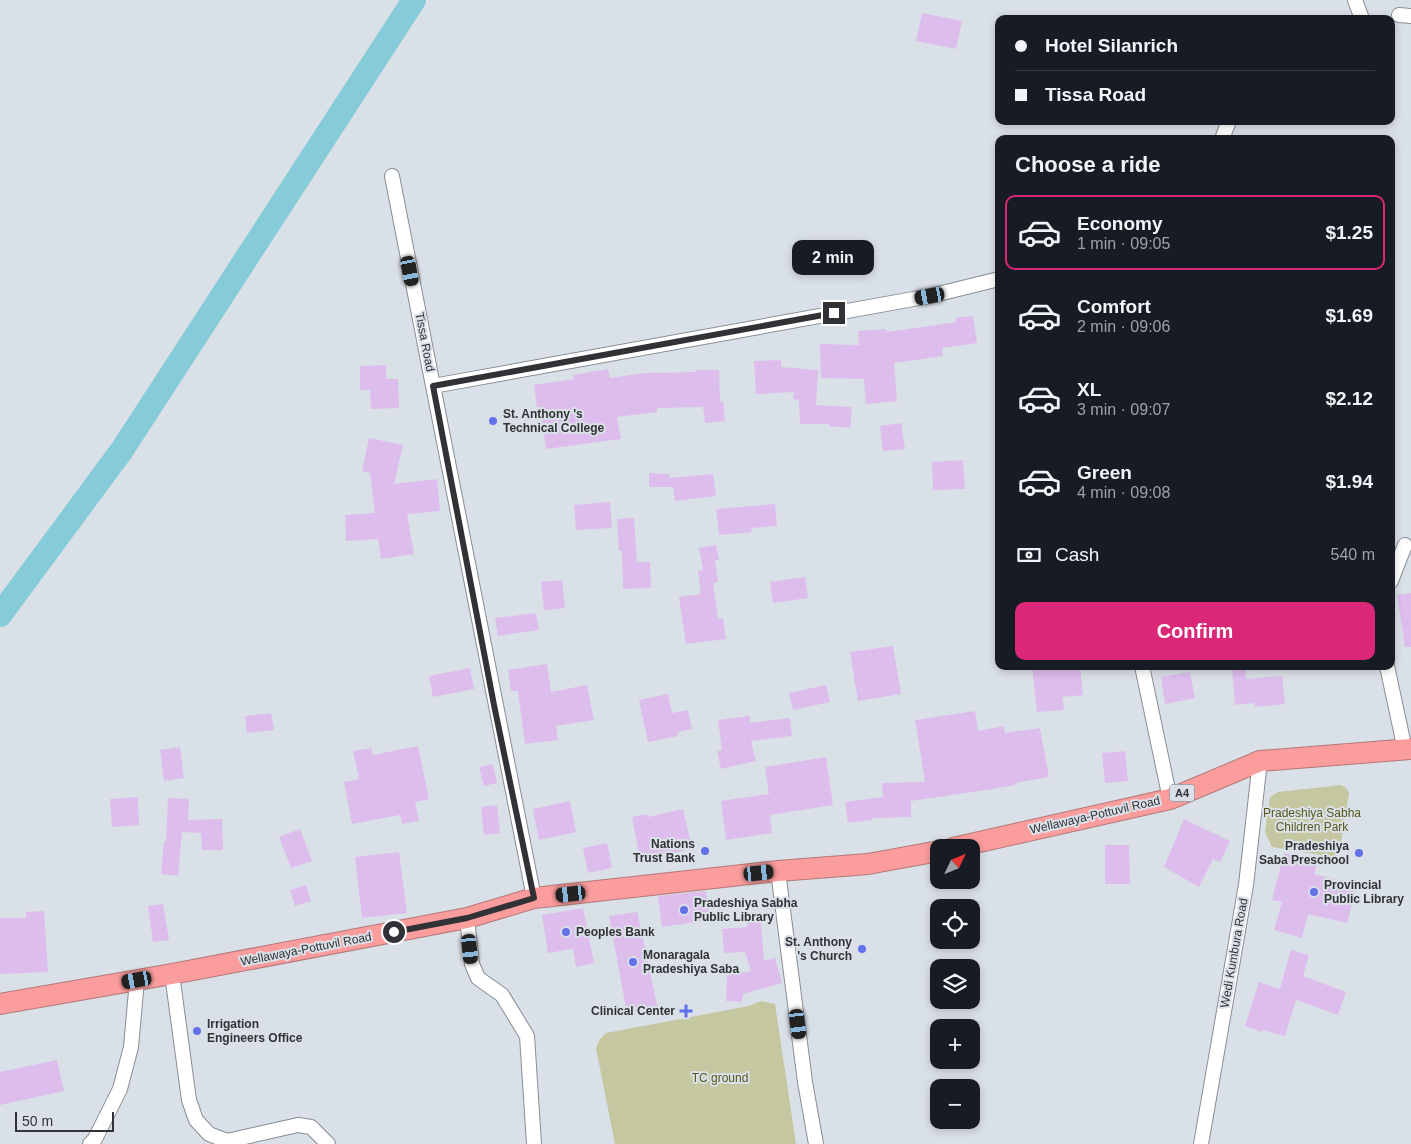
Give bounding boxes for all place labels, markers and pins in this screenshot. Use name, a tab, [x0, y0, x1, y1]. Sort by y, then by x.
place label: St. Anthony 's Technical College	[503, 407, 604, 435]
marker: St. Anthony 's Technical College	[487, 415, 499, 427]
place label: Nations Trust Bank	[633, 837, 695, 865]
place label: Pradeshiya Saba Preschool	[1259, 839, 1349, 867]
marker: Nations Trust Bank	[699, 845, 711, 857]
marker: Pradeshiya Saba Preschool	[1353, 847, 1365, 859]
place label: Provincial Public Library	[1324, 878, 1404, 906]
marker: Provincial Public Library	[1308, 886, 1320, 898]
place label: Pradeshiya Sabha Public Library	[694, 896, 798, 924]
marker: Pradeshiya Sabha Public Library	[678, 904, 690, 916]
place label: Peoples Bank	[576, 925, 655, 939]
marker: Peoples Bank	[560, 926, 572, 938]
place label: St. Anthony 's Church	[785, 935, 852, 963]
marker: St. Anthony 's Church	[856, 943, 868, 955]
place label: Monaragala Pradeshiya Saba	[643, 948, 739, 976]
marker: Monaragala Pradeshiya Saba	[627, 956, 639, 968]
place label: Clinical Center	[591, 1004, 675, 1018]
marker: Clinical Center	[679, 1004, 693, 1018]
place label: Irrigation Engineers Office	[207, 1017, 303, 1045]
marker: Irrigation Engineers Office	[191, 1025, 203, 1037]

